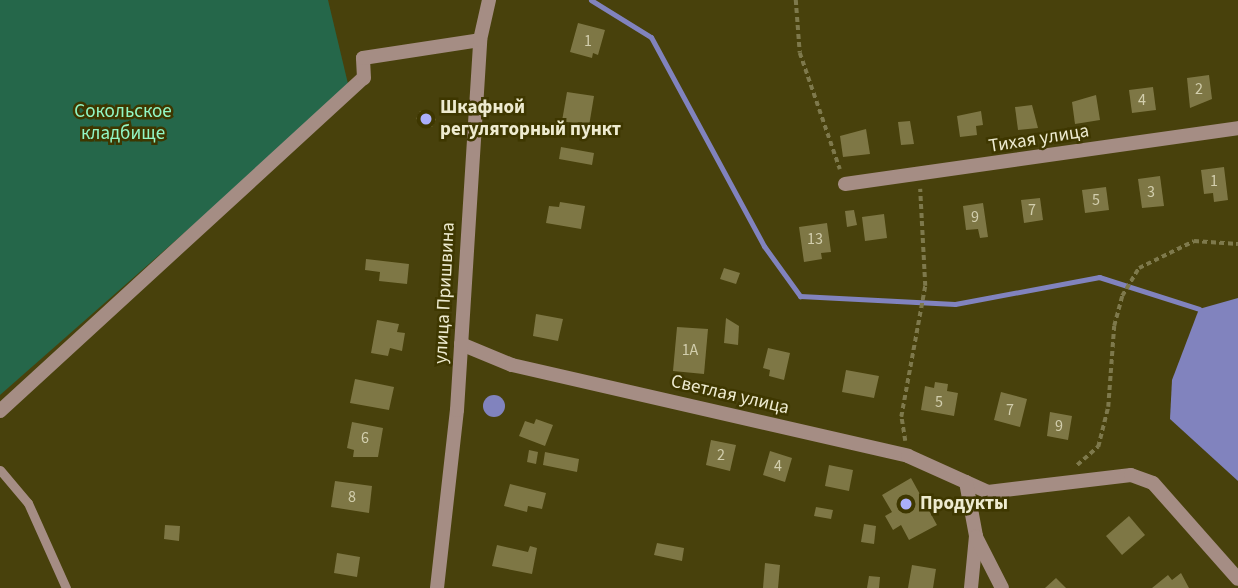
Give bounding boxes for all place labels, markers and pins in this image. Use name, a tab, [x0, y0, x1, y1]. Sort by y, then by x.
place label: Шкафной регуляторный пункт	[440, 97, 621, 141]
marker: Шкафной регуляторный пункт	[418, 111, 434, 127]
place label: Продукты	[920, 493, 1008, 515]
marker: Продукты	[898, 496, 914, 512]

